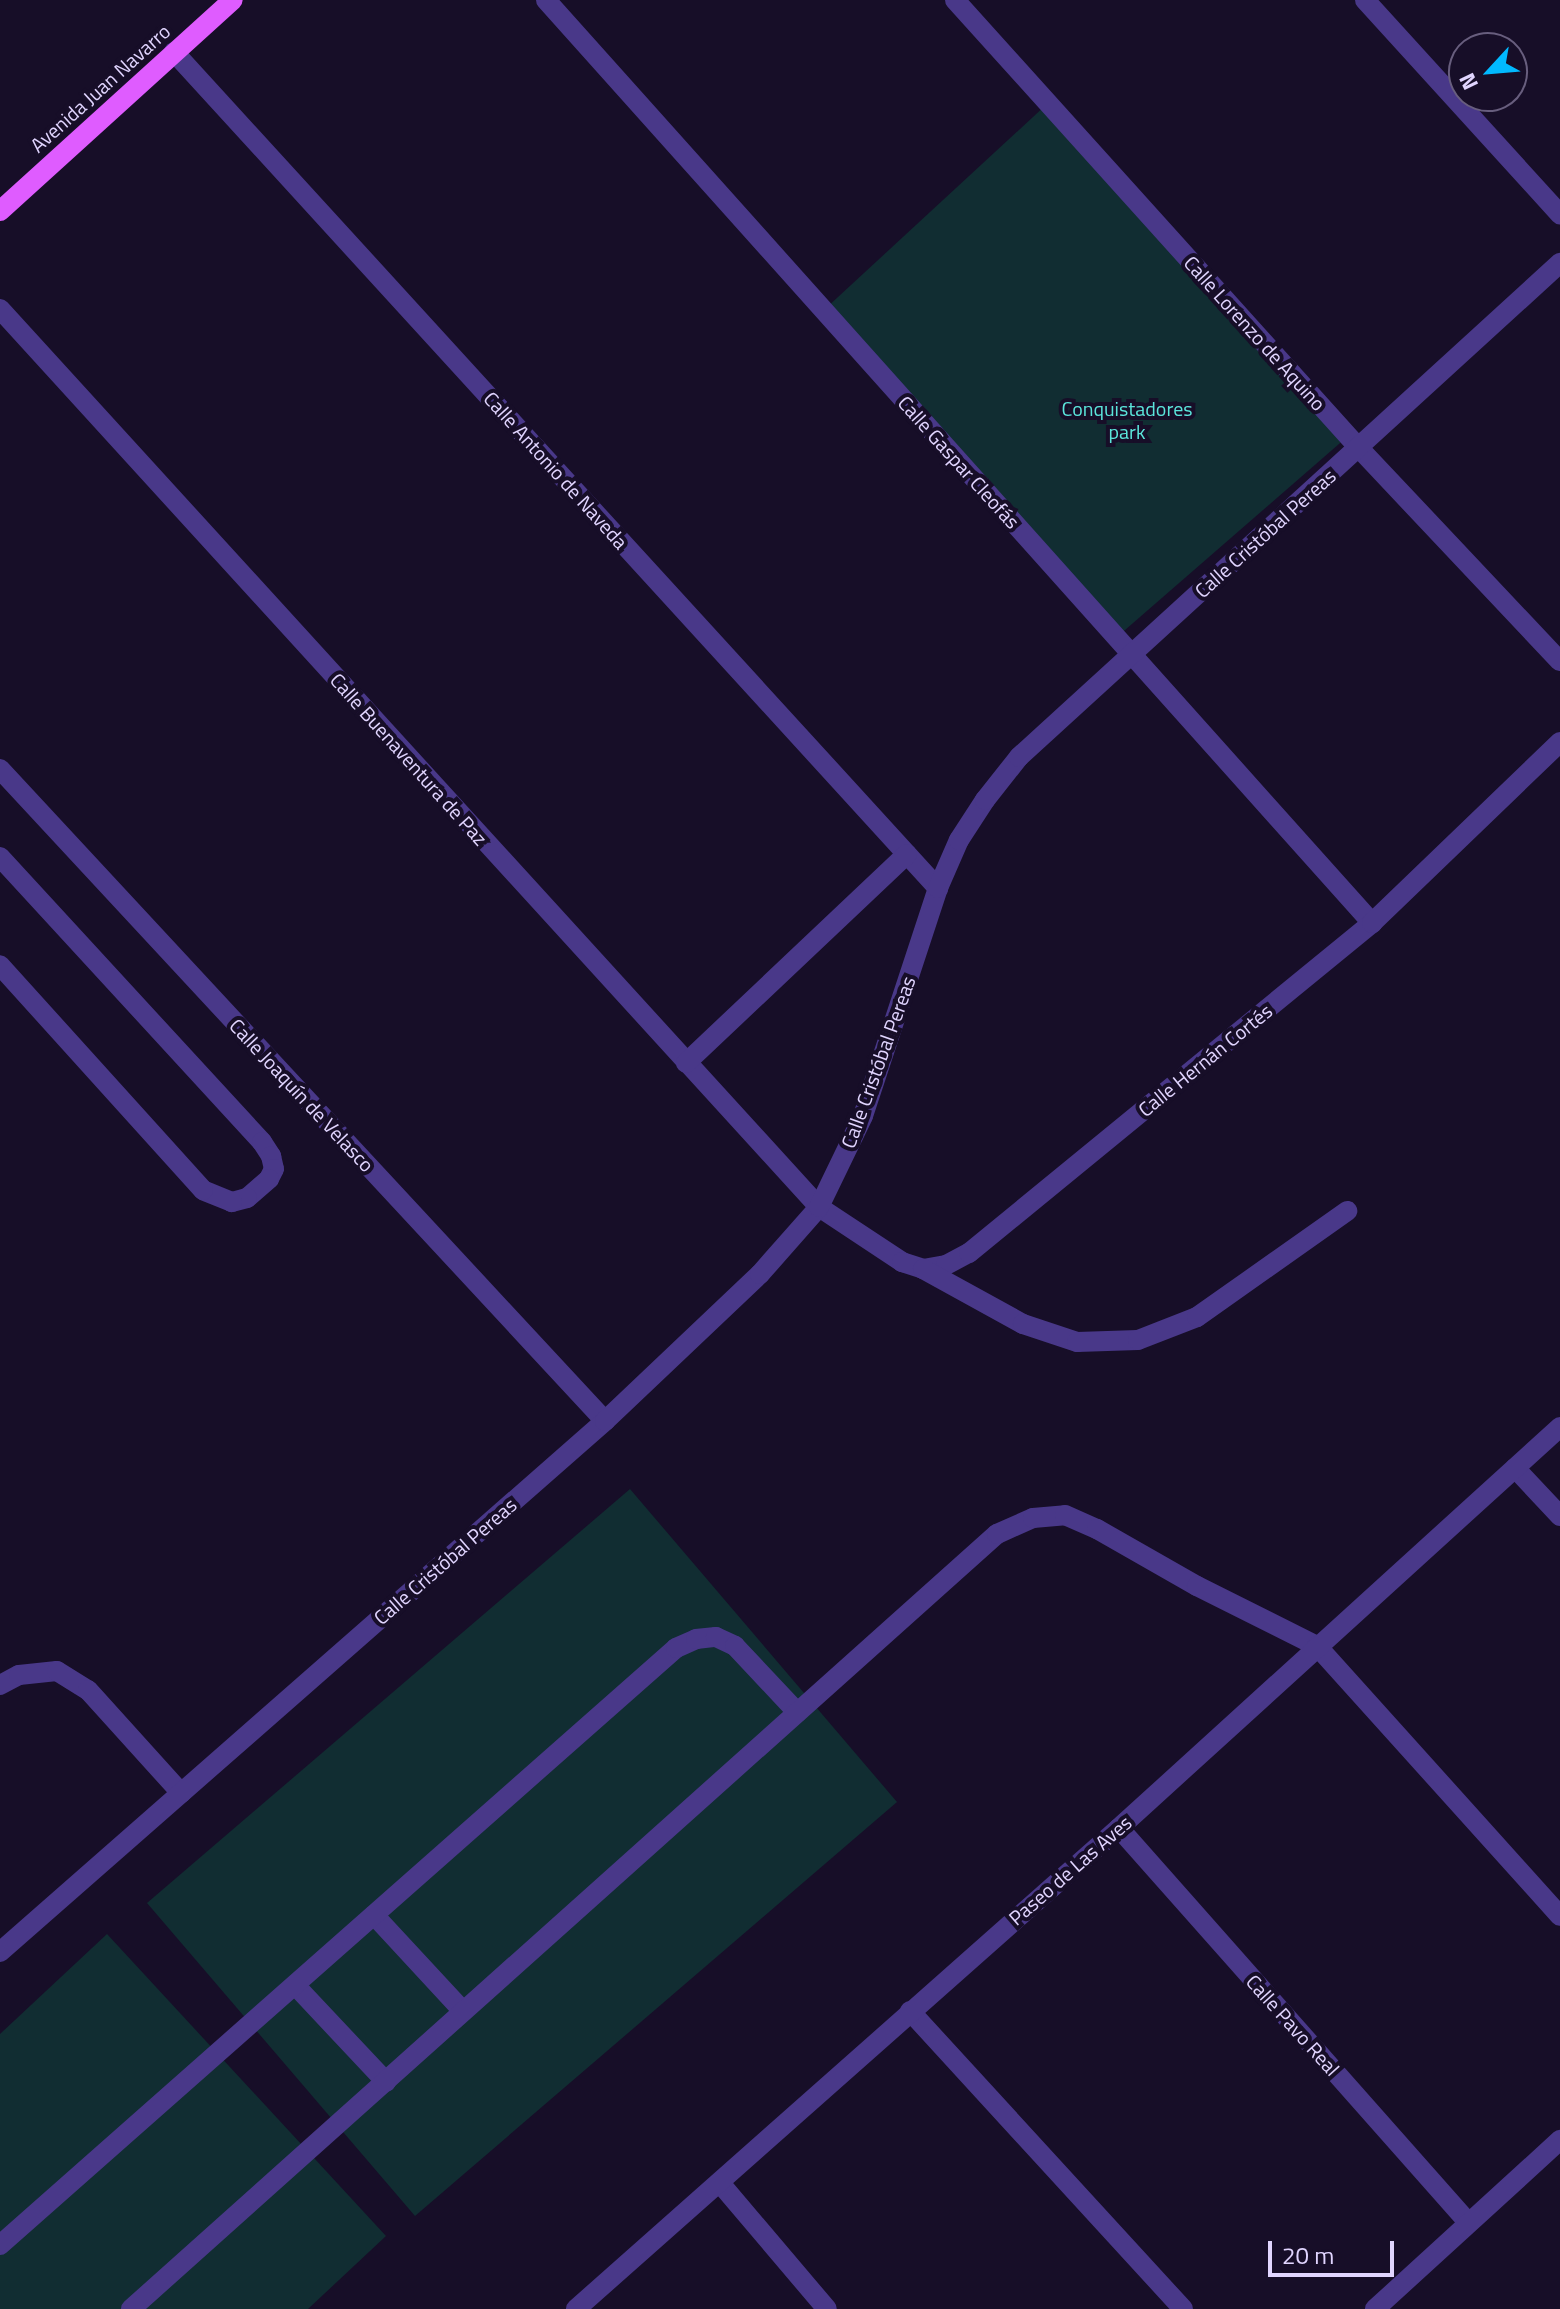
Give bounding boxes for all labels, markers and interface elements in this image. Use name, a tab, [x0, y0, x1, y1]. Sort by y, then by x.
street label: Avenida Juan Navarro	[25, 19, 175, 157]
north arrow	[1448, 32, 1528, 112]
text: N	[1450, 67, 1487, 96]
street label: Calle Lorenzo de Aquino	[1179, 251, 1331, 415]
street label: Calle Antonio de Naveda	[479, 386, 633, 554]
street label: Calle Gaspar Cleofás	[893, 391, 1025, 533]
park label: Conquistadores park	[1061, 396, 1193, 443]
street label: Calle Cristóbal Pereas	[1190, 463, 1340, 603]
street label: Calle Buenaventura de Paz	[325, 668, 493, 850]
street label: Calle Cristóbal Pereas	[836, 973, 920, 1151]
street label: Calle Hernán Cortés	[1133, 999, 1277, 1121]
street label: Calle Joaquín de Velasco	[225, 1013, 379, 1177]
street label: Calle Cristóbal Pereas	[369, 1493, 521, 1629]
street label: Paseo de Las Aves	[1004, 1810, 1136, 1930]
street label: Calle Pavo Real	[1241, 1970, 1345, 2080]
scale bar	[1272, 2225, 1398, 2275]
text: 20 m	[1282, 2237, 1334, 2273]

